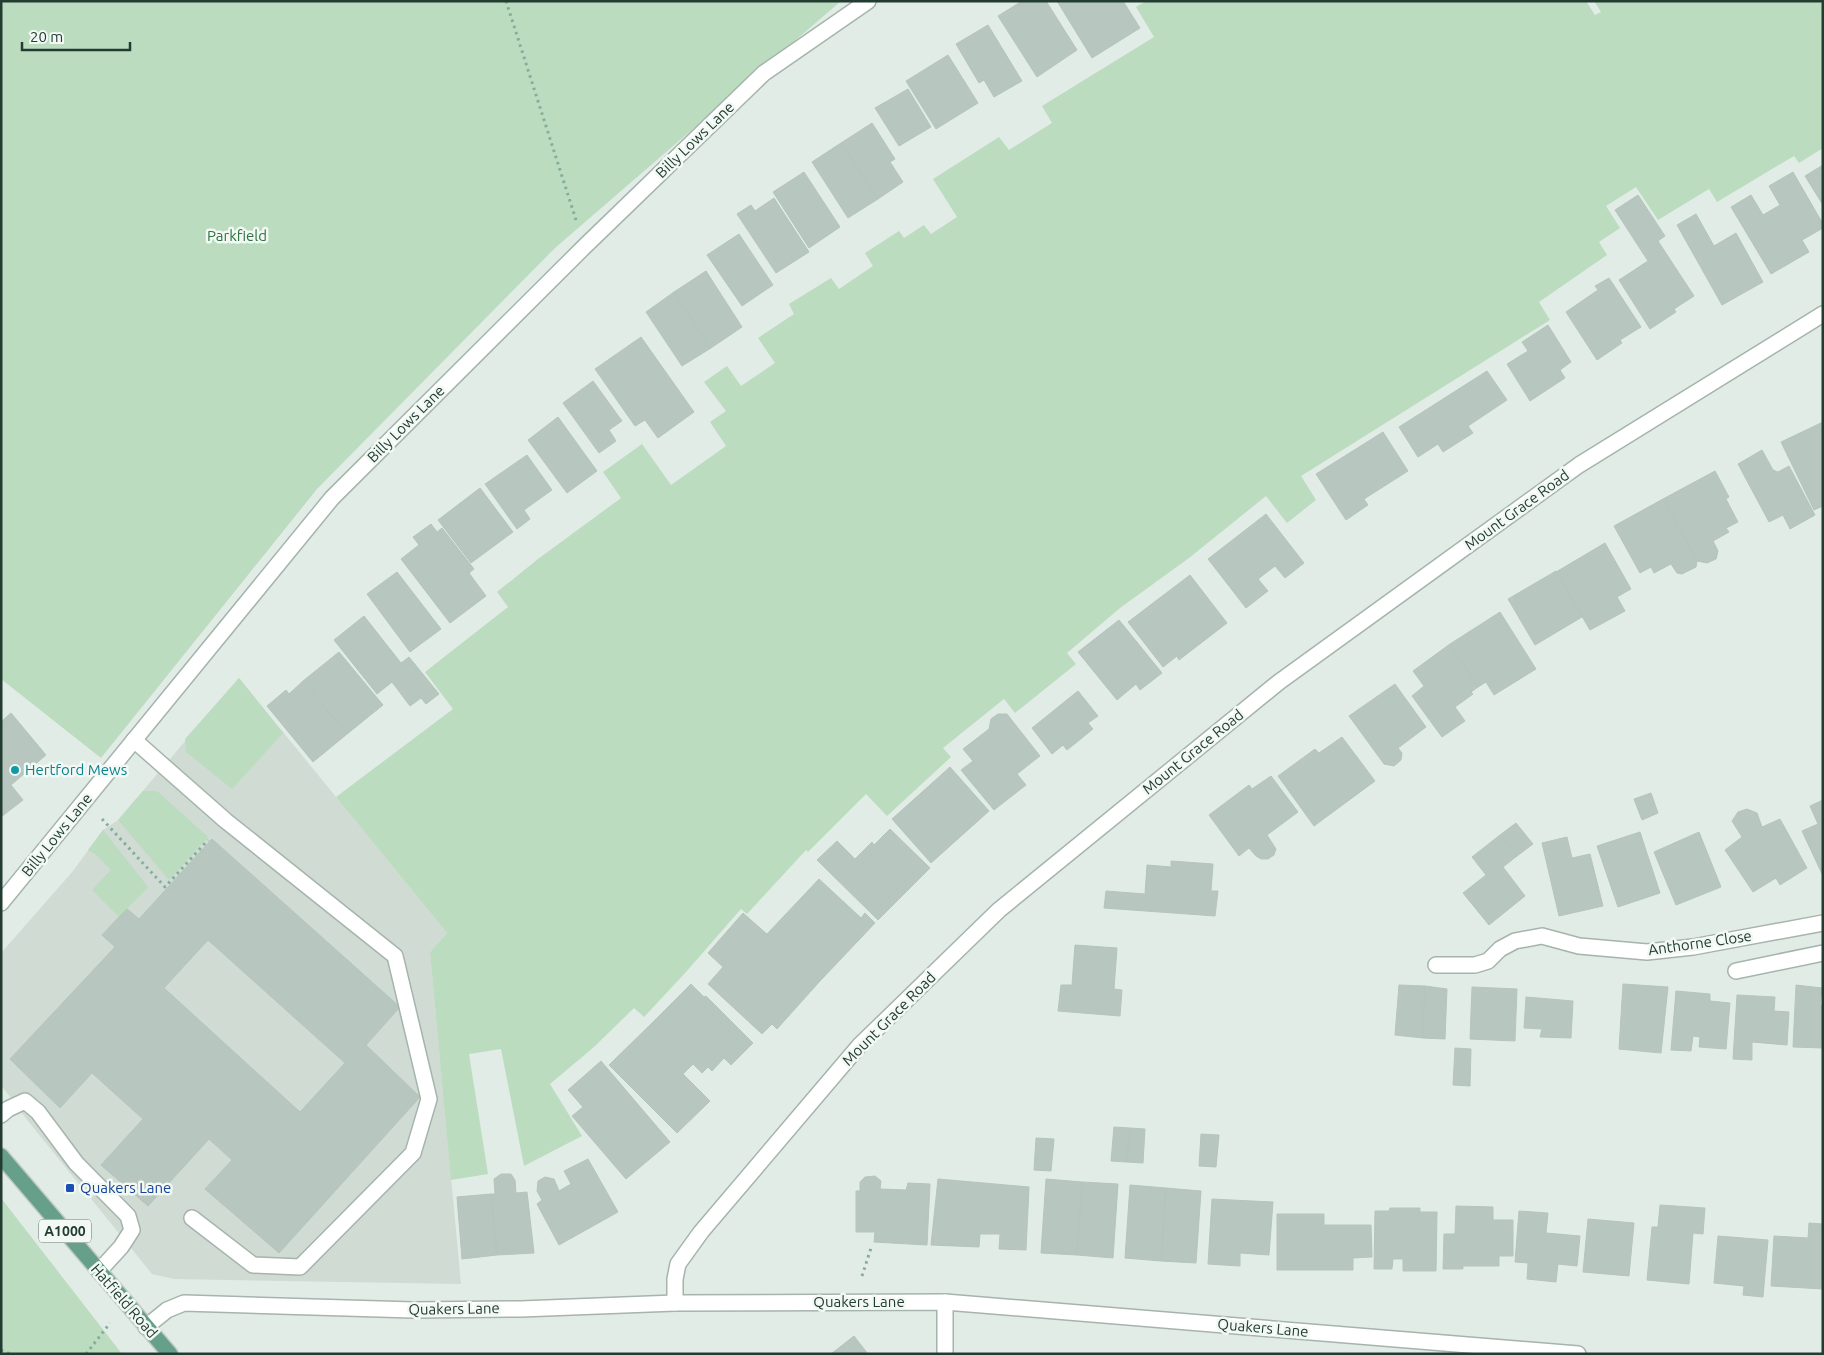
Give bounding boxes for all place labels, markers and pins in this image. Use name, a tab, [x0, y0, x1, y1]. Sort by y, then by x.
place label: Hertford Mews	[25, 761, 127, 778]
marker: Hertford Mews	[9, 764, 21, 776]
place label: Quakers Lane	[80, 1179, 171, 1196]
marker: Quakers Lane	[64, 1182, 76, 1194]

